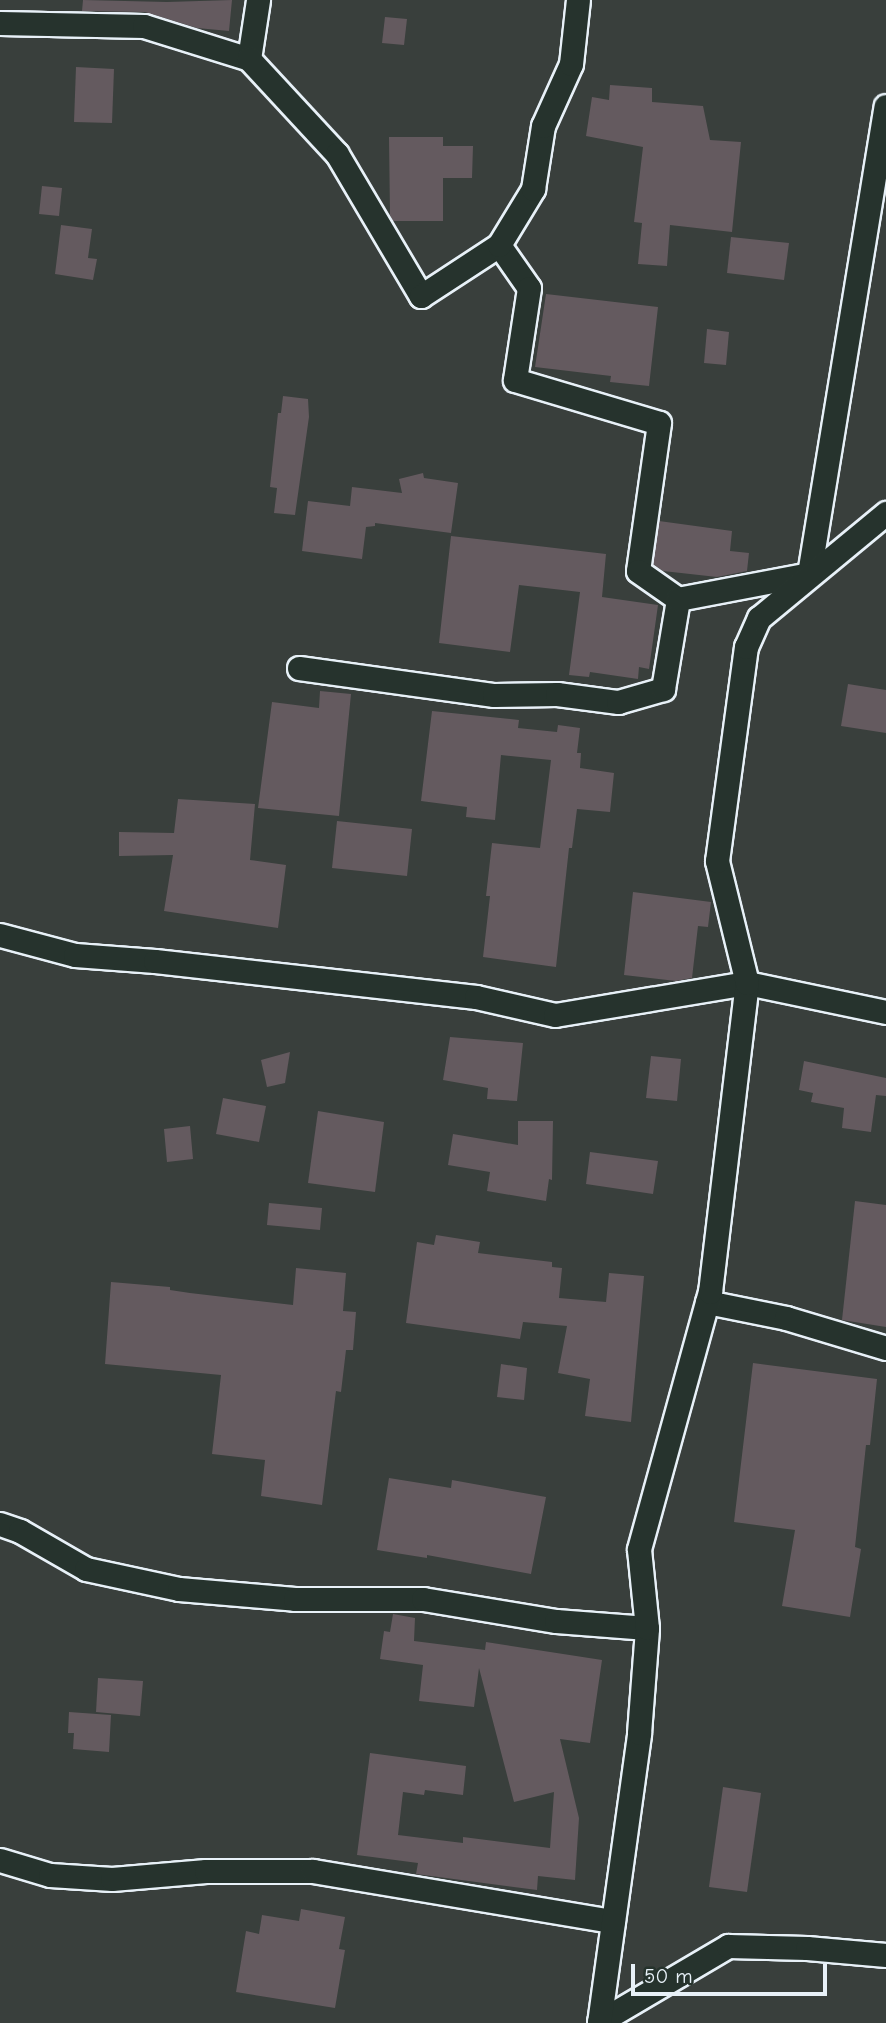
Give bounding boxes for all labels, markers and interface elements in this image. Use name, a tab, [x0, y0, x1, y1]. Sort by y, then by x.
scale bar	[634, 1950, 830, 1994]
text: 50 m	[644, 1964, 693, 1988]

